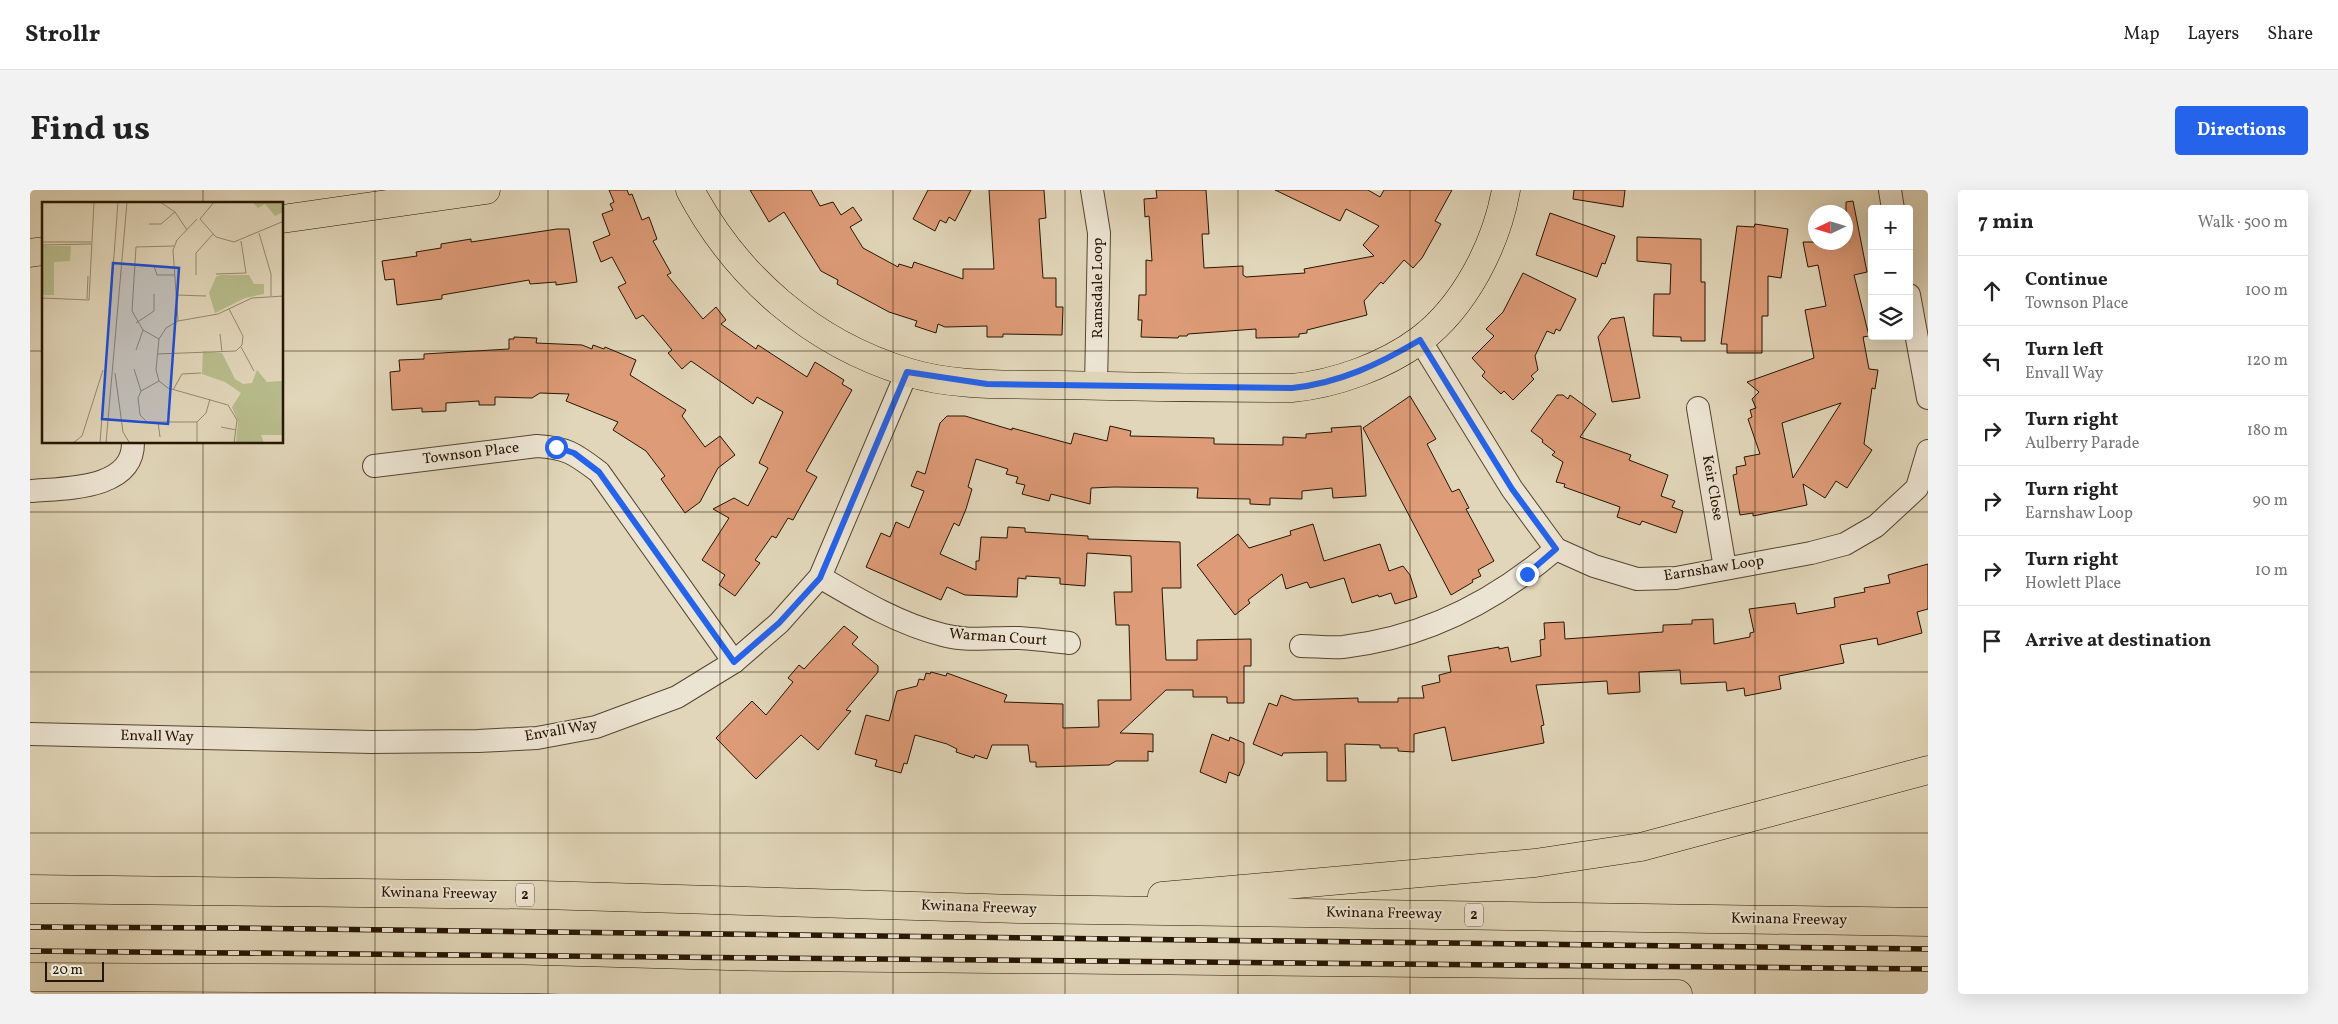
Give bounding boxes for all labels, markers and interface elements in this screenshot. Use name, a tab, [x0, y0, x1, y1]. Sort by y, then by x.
text: Strollr	[25, 18, 100, 52]
text: Map	[2123, 22, 2159, 47]
text: Layers	[2187, 22, 2239, 47]
text: Share	[2267, 22, 2313, 47]
text: Find us	[30, 106, 150, 154]
button: Directions	[2175, 106, 2308, 155]
inset map	[42, 202, 284, 444]
north arrow	[1808, 205, 1853, 250]
map controls	[1868, 205, 1913, 340]
button: +	[1868, 205, 1913, 250]
text: 7 min	[1978, 208, 2034, 237]
text: Walk · 500 m	[2198, 212, 2288, 234]
street label: Ramsdale Loop	[1088, 238, 1109, 338]
button: −	[1868, 250, 1913, 295]
text: Continue	[2025, 267, 2108, 293]
icon: ahead	[1978, 277, 2006, 305]
text: 100 m	[2245, 280, 2288, 302]
text: Townson Place	[2025, 293, 2128, 315]
button: layers	[1868, 295, 1913, 340]
text: Turn left	[2025, 337, 2104, 363]
icon: left	[1978, 347, 2006, 375]
text: 120 m	[2246, 350, 2288, 372]
text: Envall Way	[2025, 363, 2103, 385]
text: Turn right	[2025, 407, 2118, 433]
icon: right	[1978, 417, 2006, 445]
text: 180 m	[2247, 420, 2288, 442]
text: Aulberry Parade	[2025, 433, 2139, 455]
route start	[545, 436, 568, 459]
street label: Townson Place	[422, 438, 520, 470]
street label: Keir Close	[1696, 454, 1728, 522]
text: Turn right	[2025, 477, 2118, 503]
icon: right	[1978, 487, 2006, 515]
text: 90 m	[2252, 490, 2288, 512]
text: Earnshaw Loop	[2025, 503, 2133, 525]
text: Turn right	[2025, 547, 2118, 573]
street label: Earnshaw Loop	[1662, 551, 1766, 587]
icon: right	[1978, 557, 2006, 585]
text: 10 m	[2255, 560, 2288, 582]
route end	[1516, 563, 1539, 586]
text: Howlett Place	[2025, 573, 2121, 595]
street label: Warman Court	[948, 624, 1048, 652]
icon: arrive	[1978, 627, 2006, 655]
text: Arrive at destination	[2025, 628, 2211, 654]
street label: Envall Way	[523, 714, 599, 748]
street label: Envall Way	[120, 726, 194, 748]
street label: Kwinana Freeway	[381, 882, 497, 906]
road number: 2	[516, 884, 534, 906]
street label: Kwinana Freeway	[921, 895, 1037, 921]
street label: Kwinana Freeway	[1326, 902, 1442, 926]
road number: 2	[1465, 904, 1483, 926]
street label: Kwinana Freeway	[1731, 908, 1847, 932]
scale bar	[45, 959, 104, 982]
text: 20 m	[52, 961, 83, 980]

